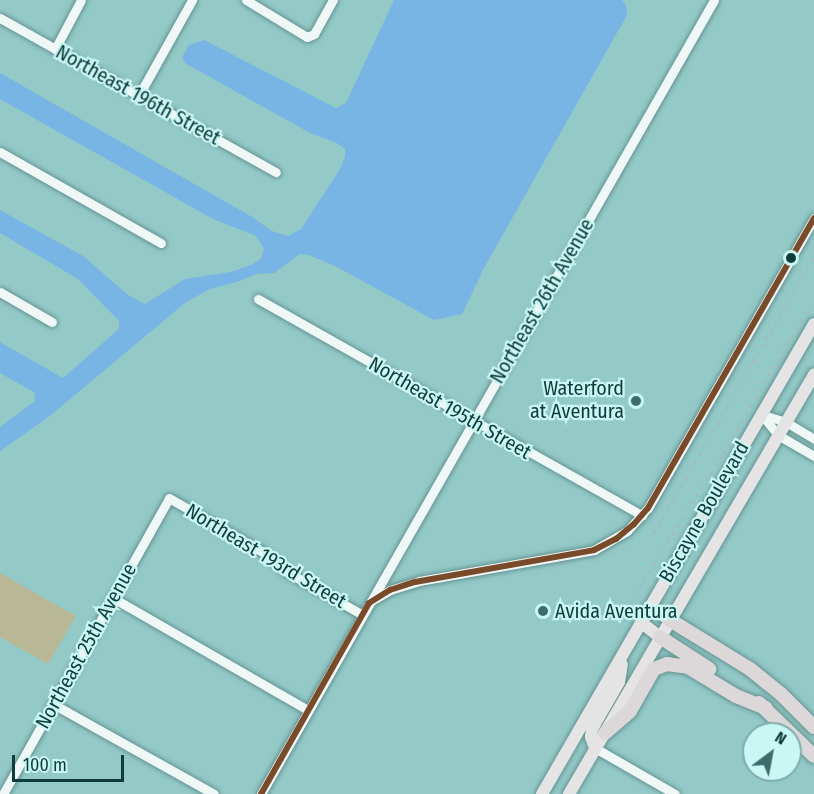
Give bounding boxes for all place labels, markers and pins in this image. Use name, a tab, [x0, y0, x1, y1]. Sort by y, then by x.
unlabelled marker	[785, 252, 797, 264]
place label: Waterford at Aventura	[530, 377, 624, 424]
marker: Waterford at Aventura	[629, 394, 643, 408]
place label: Avida Aventura	[555, 599, 678, 623]
marker: Avida Aventura	[536, 604, 550, 618]

